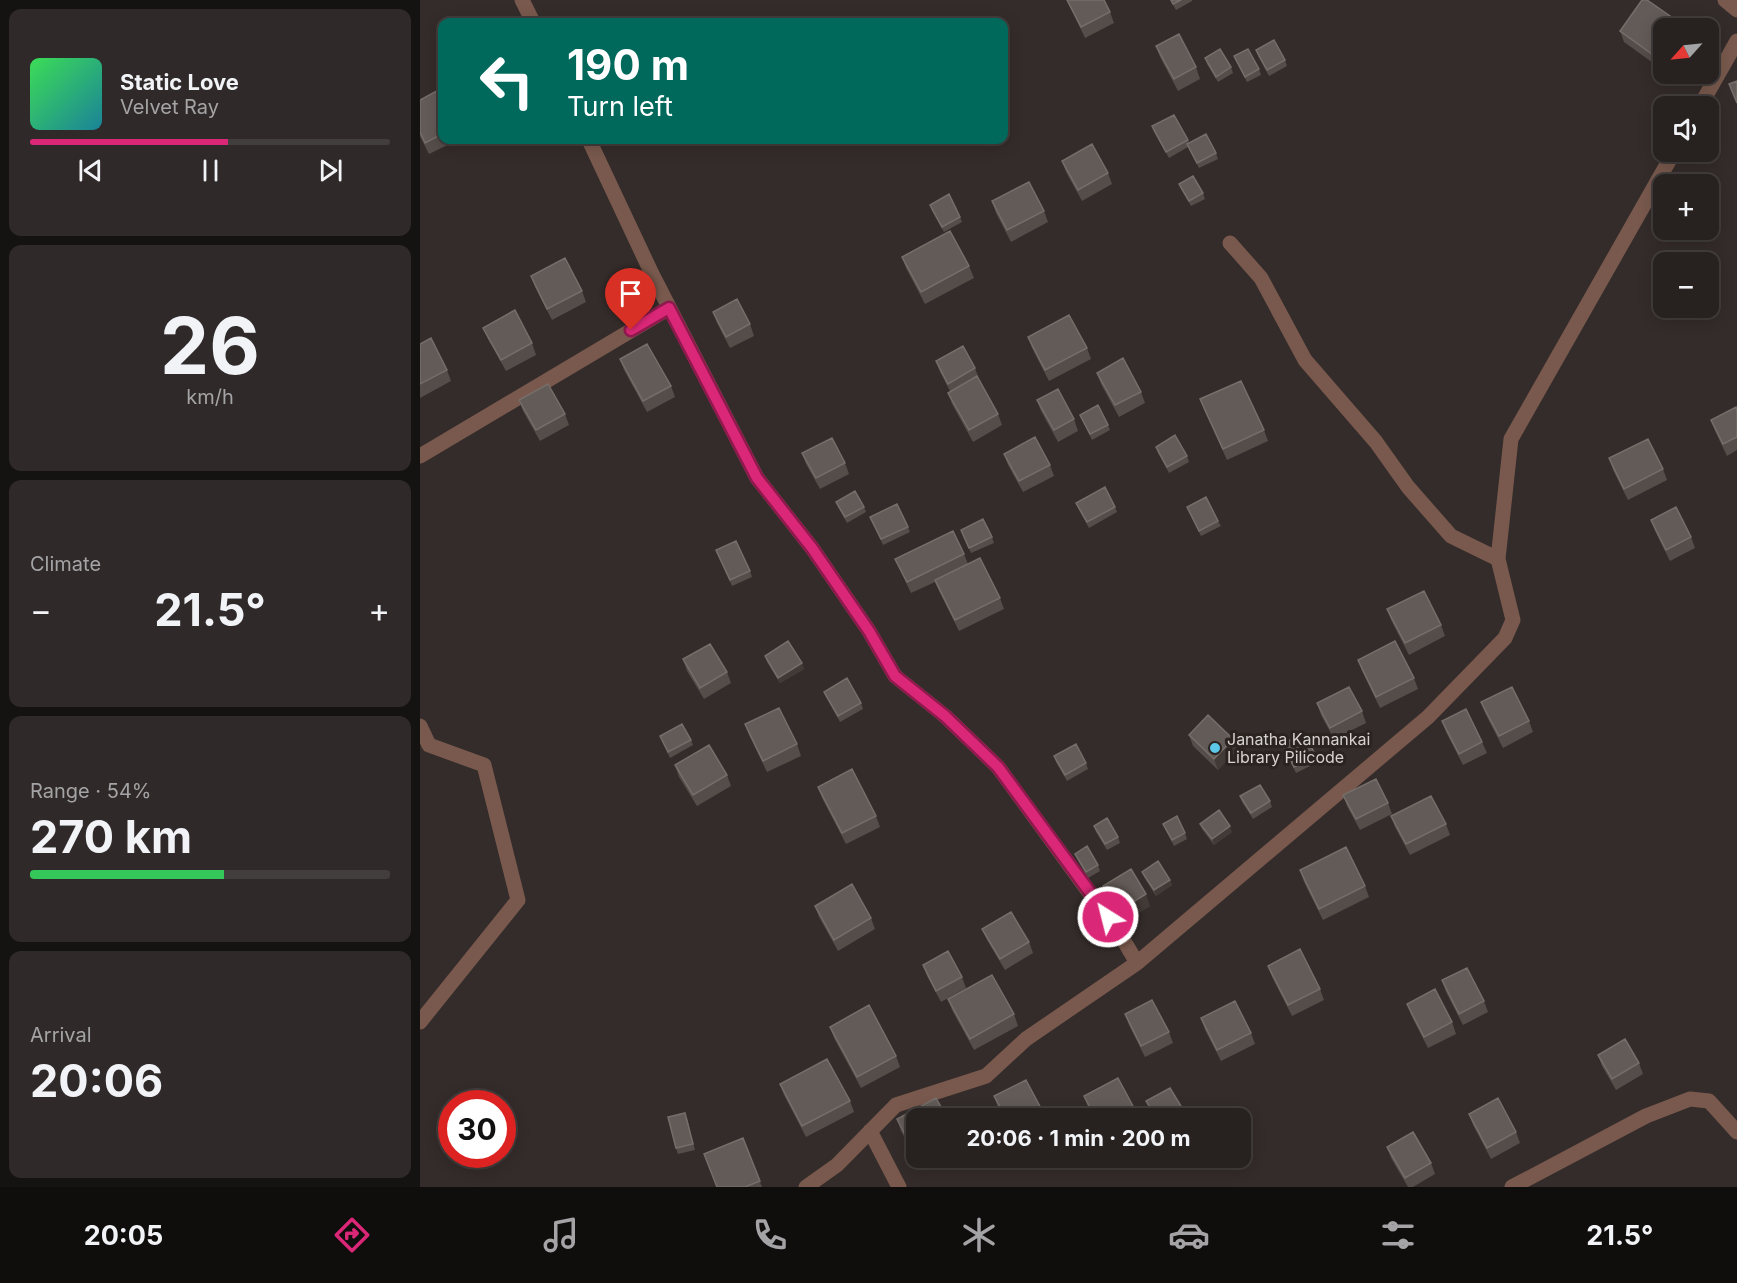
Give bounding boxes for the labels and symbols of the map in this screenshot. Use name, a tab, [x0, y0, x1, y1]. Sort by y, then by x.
north arrow	[1653, 18, 1719, 84]
pin	[605, 268, 656, 330]
place label: Janatha Kannankai Library Pilicode	[1227, 729, 1370, 767]
marker: Janatha Kannankai Library Pilicode	[1208, 741, 1222, 755]
position arrow	[1076, 885, 1140, 949]
speed limit sign: 30	[438, 1090, 516, 1168]

